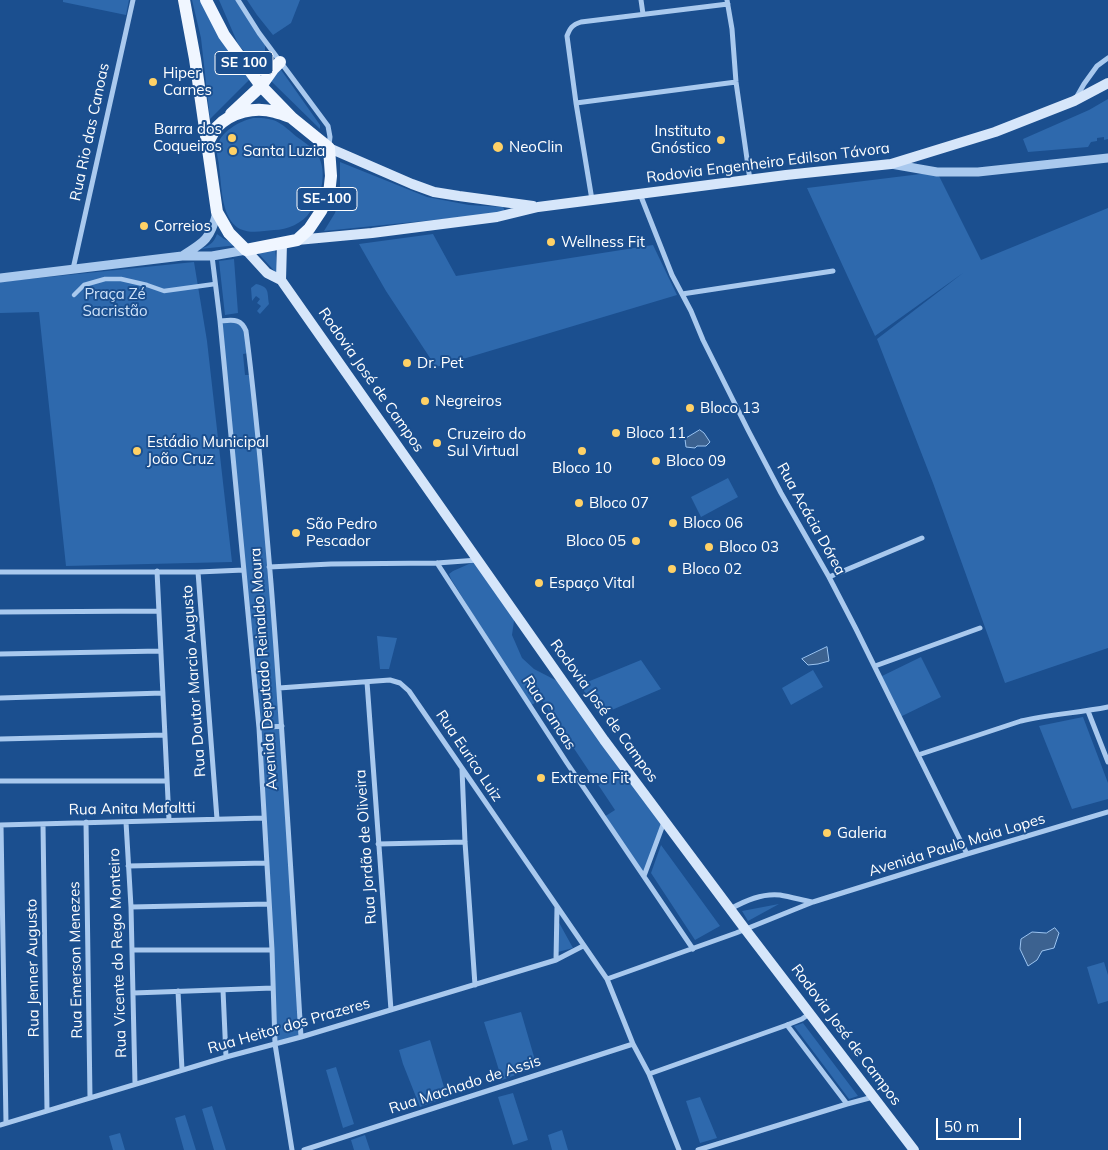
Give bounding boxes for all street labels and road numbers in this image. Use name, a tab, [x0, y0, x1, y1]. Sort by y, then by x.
road number: SE 100	[215, 52, 273, 74]
street label: Rua Rio das Canoas	[67, 61, 113, 203]
street label: Rodovia Engenheiro Edilson Távora	[645, 139, 891, 187]
road number: SE-100	[297, 188, 357, 210]
street label: Rodovia José de Campos	[314, 304, 428, 456]
street label: Rua Acácia Dórea	[773, 460, 849, 578]
street label: Avenida Deputado Reinaldo Moura	[247, 547, 281, 791]
street label: Rua Doutor Marcio Augusto	[178, 584, 210, 778]
street label: Rodovia José de Campos	[546, 636, 662, 786]
street label: Rua Canoas	[518, 673, 580, 753]
street label: Rua Eurico Luiz	[432, 707, 506, 805]
street label: Rua Jordão de Oliveira	[352, 769, 380, 925]
street label: Rua Anita Mafaltti	[68, 799, 196, 819]
street label: Avenida Paulo Maia Lopes	[867, 810, 1047, 880]
street label: Rua Vicente do Rego Monteiro	[105, 848, 131, 1058]
street label: Rua Emerson Menezes	[66, 881, 86, 1039]
street label: Rua Jenner Augusto	[23, 899, 43, 1037]
street label: Rodovia José de Campos	[787, 961, 905, 1109]
street label: Rua Heitor dos Prazeres	[206, 994, 372, 1058]
street label: Rua Machado de Assis	[387, 1052, 543, 1118]

